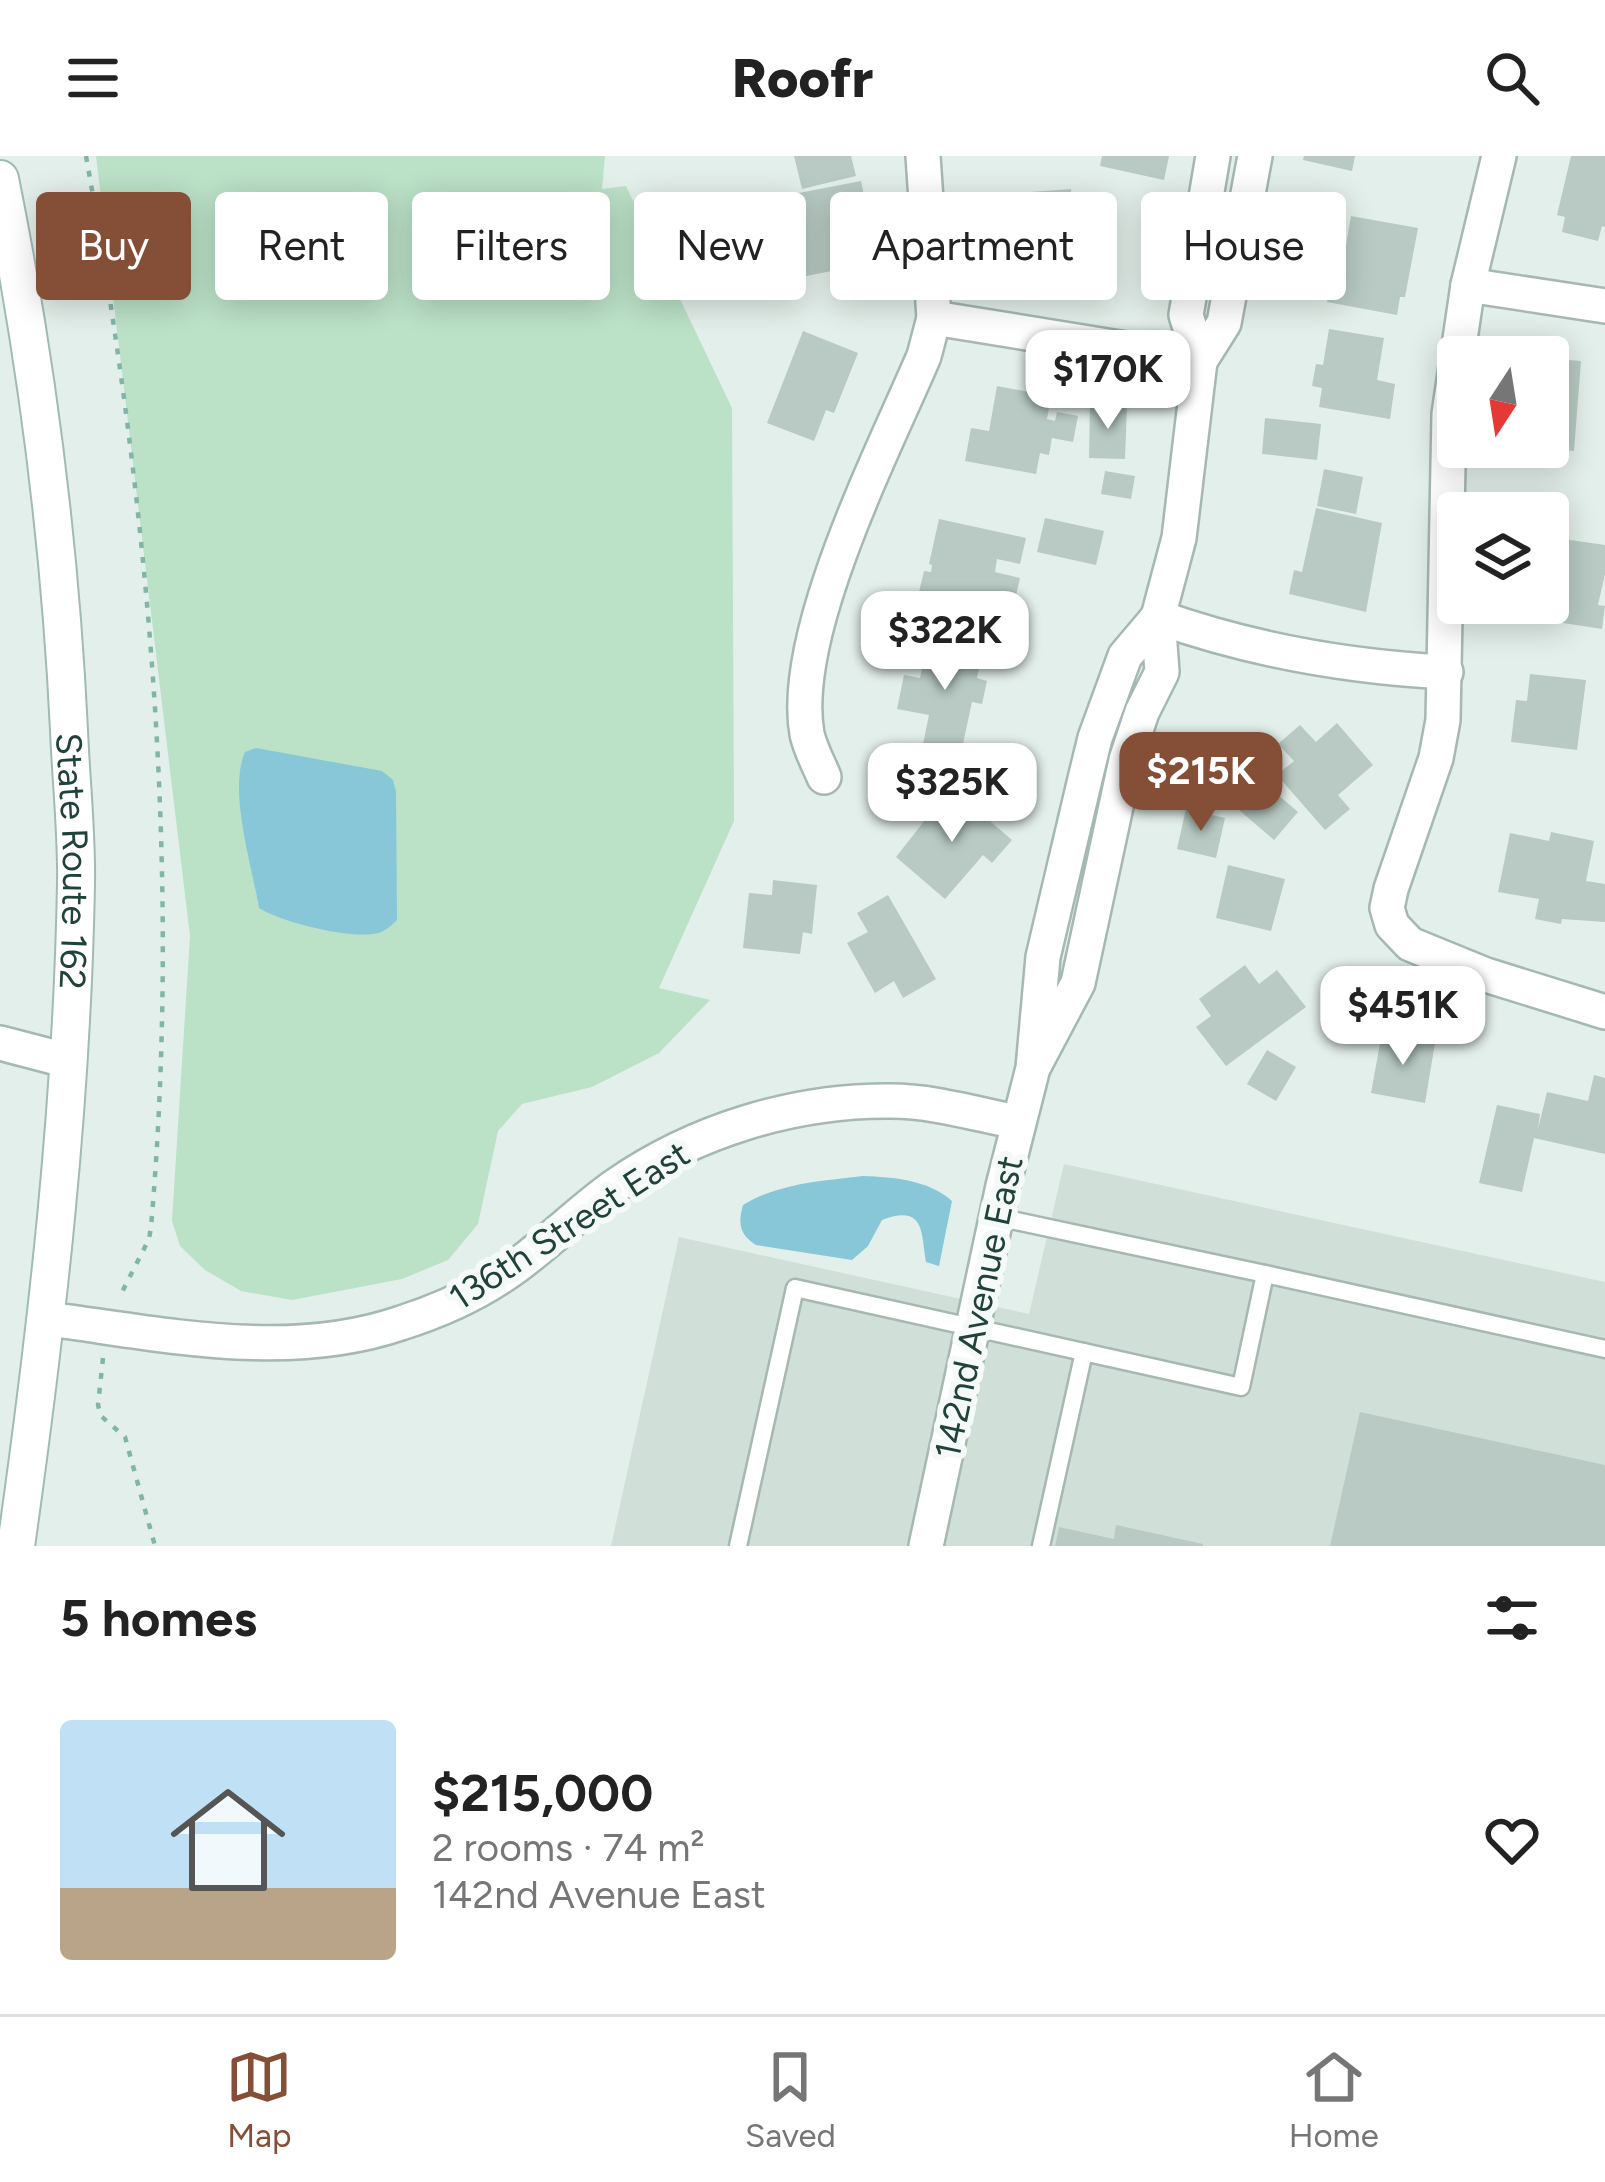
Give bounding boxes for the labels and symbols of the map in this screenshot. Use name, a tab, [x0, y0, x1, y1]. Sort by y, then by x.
pin: $170K	[1024, 330, 1192, 432]
north arrow	[1437, 336, 1569, 468]
pin: $322K	[861, 591, 1029, 693]
street label: State Route 162	[47, 731, 97, 990]
pin: $215K	[1117, 732, 1285, 834]
pin: $325K	[868, 743, 1036, 845]
pin: $451K	[1319, 966, 1487, 1068]
street label: 136th Street East	[441, 1132, 697, 1319]
street label: 142nd Avenue East	[925, 1152, 1032, 1462]

